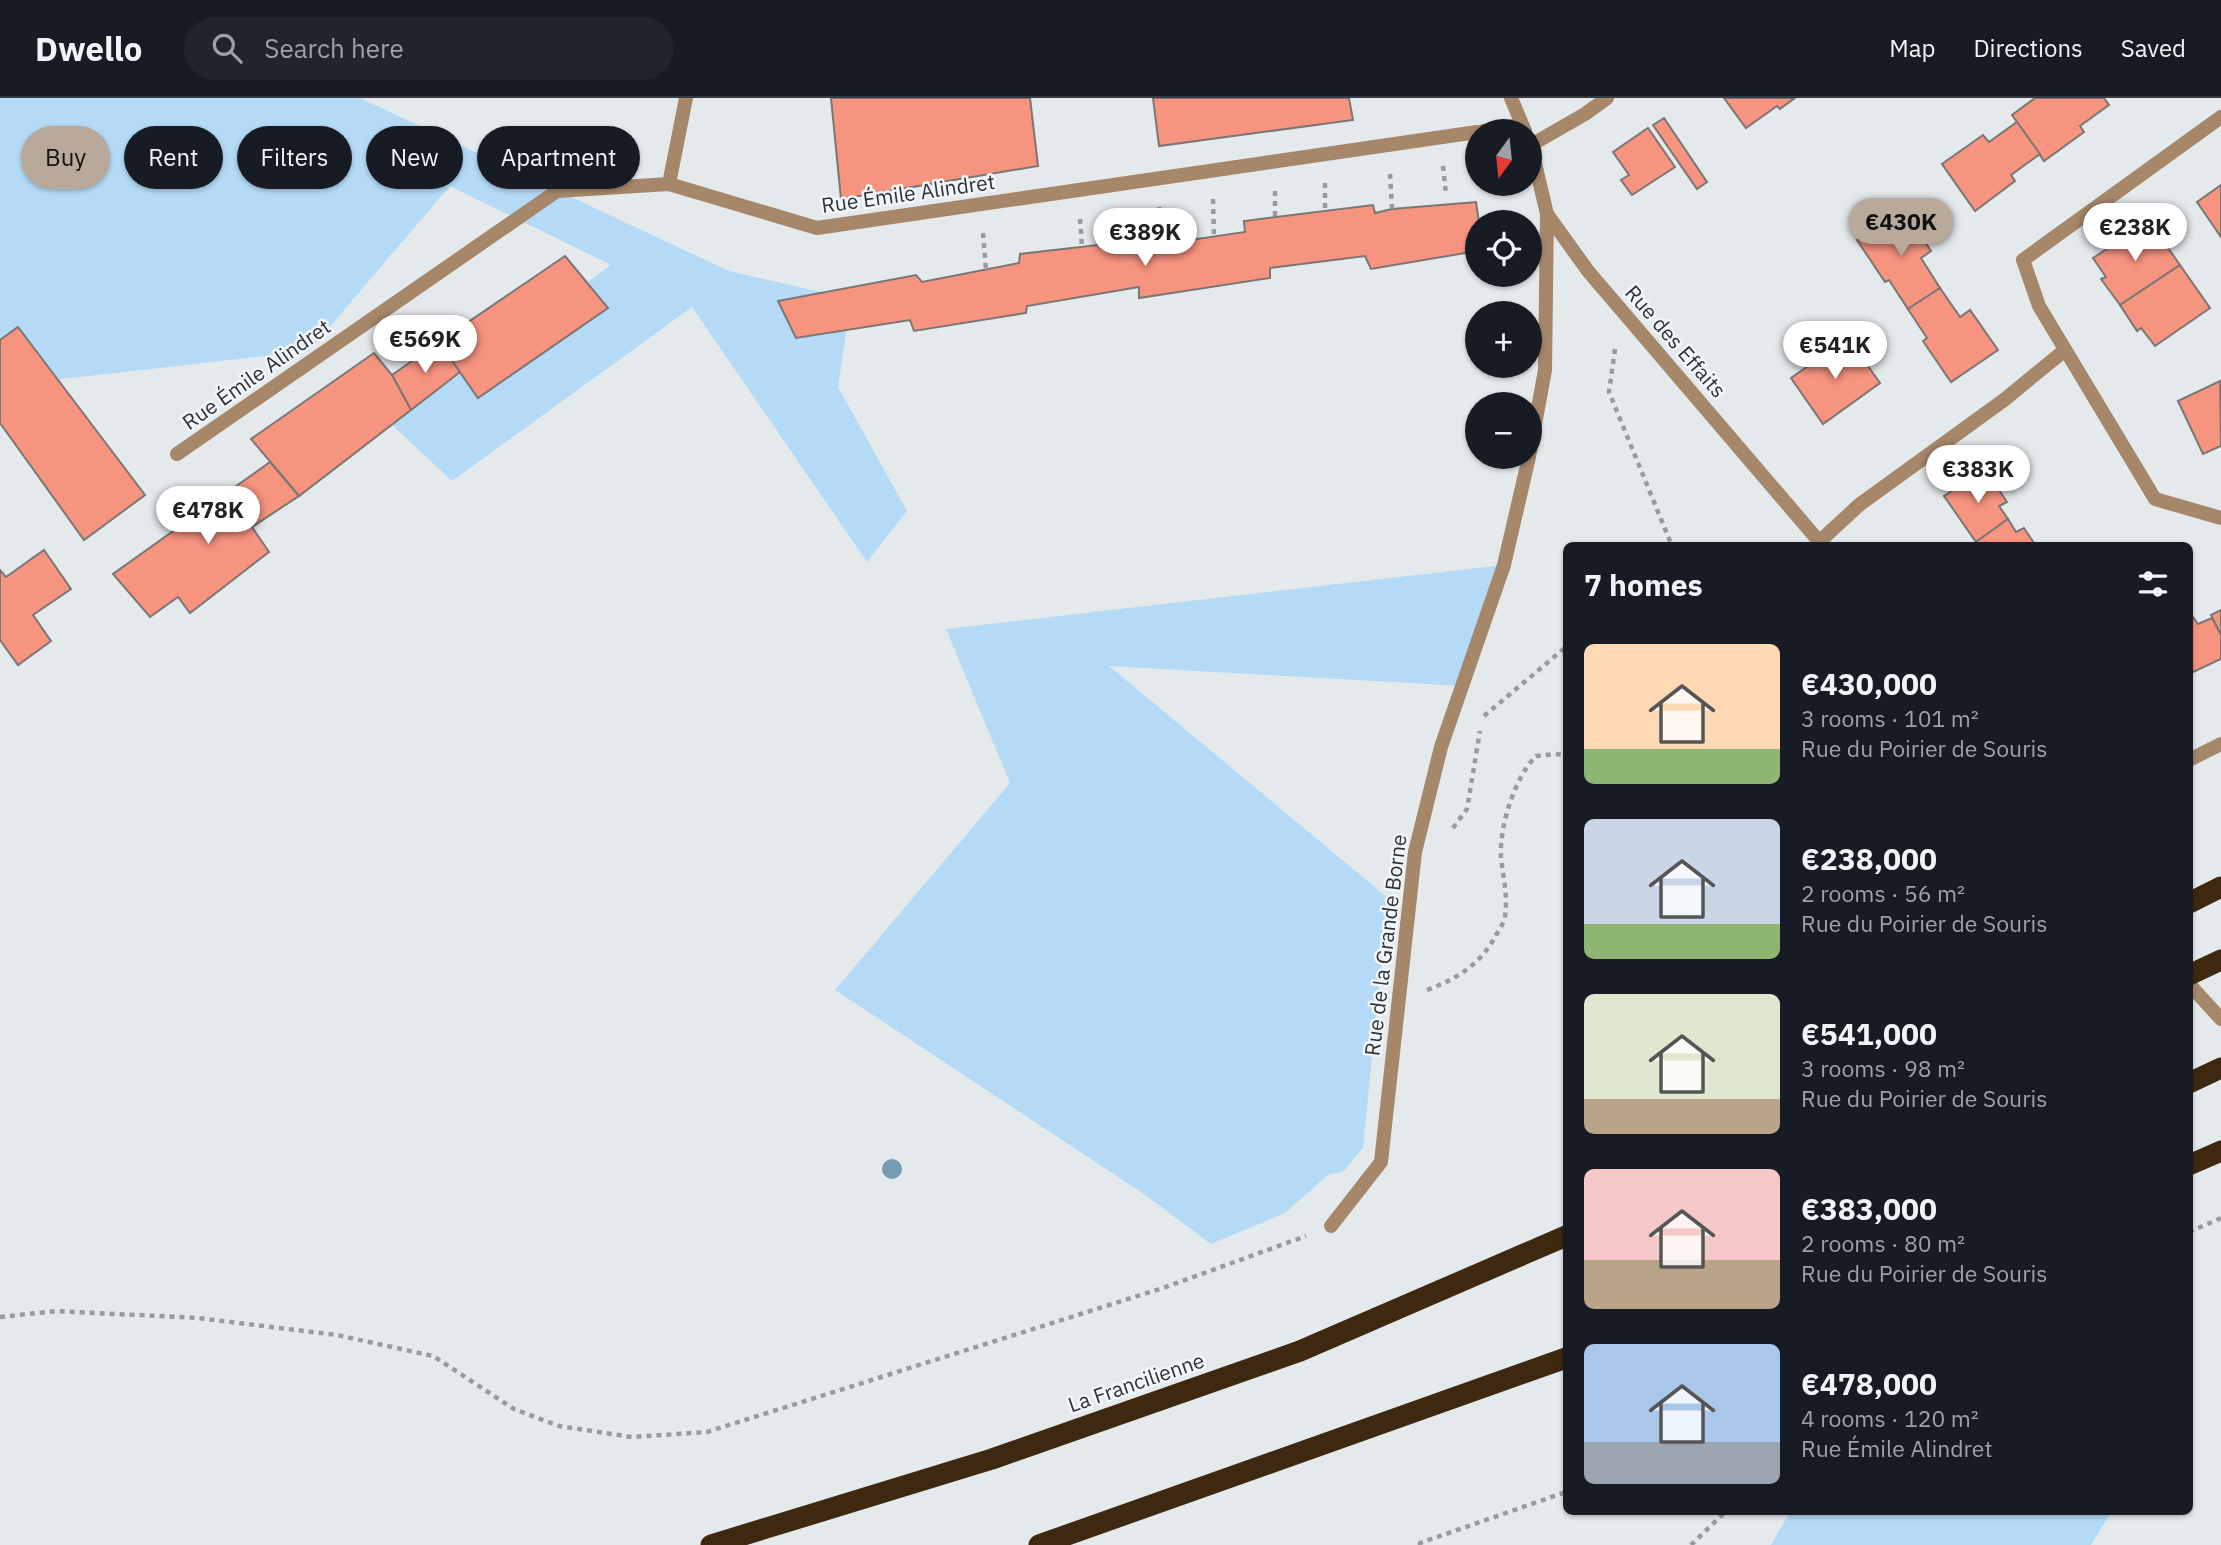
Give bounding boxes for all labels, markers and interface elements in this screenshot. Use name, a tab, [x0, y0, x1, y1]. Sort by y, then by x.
search box	[184, 17, 674, 80]
text: Dwello	[35, 27, 142, 70]
icon: search	[208, 29, 246, 67]
text: Search here	[264, 31, 404, 65]
text: Map	[1889, 32, 1935, 64]
text: Directions	[1973, 32, 2083, 64]
text: Saved	[2121, 32, 2186, 64]
north arrow	[1465, 119, 1542, 196]
map controls	[1465, 119, 1542, 469]
chip: Buy	[21, 126, 110, 189]
chip: Rent	[124, 126, 223, 189]
chip: Filters	[237, 126, 352, 189]
chip: New	[366, 126, 463, 189]
chip: Apartment	[477, 126, 640, 189]
street label: Rue Émile Alindret	[819, 167, 997, 219]
pin: €430K	[1852, 198, 1950, 258]
pin: €238K	[2086, 204, 2184, 263]
text: €430K	[1865, 206, 1937, 236]
pin: €389K	[1096, 208, 1194, 268]
button: locate	[1465, 210, 1542, 287]
text: €238K	[2099, 211, 2171, 241]
text: €389K	[1109, 216, 1181, 246]
street label: Rue des Effaits	[1619, 279, 1733, 403]
button: +	[1465, 301, 1542, 378]
street label: Rue Émile Alindret	[176, 312, 336, 436]
pin: €569K	[376, 316, 474, 375]
pin: €541K	[1786, 322, 1884, 381]
text: €569K	[389, 323, 461, 353]
text: €541K	[1799, 329, 1871, 359]
button: −	[1465, 392, 1542, 469]
pin: €383K	[1929, 446, 2027, 505]
text: €383K	[1942, 453, 2014, 483]
pin: €478K	[159, 486, 257, 546]
text: €478K	[172, 494, 244, 524]
text: 7 homes	[1584, 565, 1703, 604]
icon: filters	[2134, 565, 2172, 603]
text: €430,000	[1801, 664, 1937, 703]
icon: home	[1640, 672, 1724, 756]
text: 3 rooms · 101 m²	[1801, 703, 1979, 733]
text: Rue du Poirier de Souris	[1801, 733, 2048, 763]
street label: Rue de la Grande Borne	[1358, 833, 1412, 1057]
text: €238,000	[1801, 839, 1937, 878]
icon: home	[1640, 847, 1724, 931]
text: 2 rooms · 56 m²	[1801, 878, 1965, 908]
text: Rue du Poirier de Souris	[1801, 908, 2048, 938]
text: €541,000	[1801, 1014, 1937, 1053]
icon: home	[1640, 1022, 1724, 1106]
text: 3 rooms · 98 m²	[1801, 1053, 1965, 1083]
text: Rue du Poirier de Souris	[1801, 1083, 2048, 1113]
text: €383,000	[1801, 1189, 1937, 1228]
icon: home	[1640, 1197, 1724, 1281]
text: 2 rooms · 80 m²	[1801, 1228, 1965, 1258]
text: Rue du Poirier de Souris	[1801, 1258, 2048, 1288]
street label: La Francilienne	[1064, 1346, 1208, 1418]
text: €478,000	[1801, 1364, 1937, 1403]
icon: home	[1640, 1372, 1724, 1456]
text: 4 rooms · 120 m²	[1801, 1403, 1979, 1433]
text: Rue Émile Alindret	[1801, 1433, 1993, 1463]

